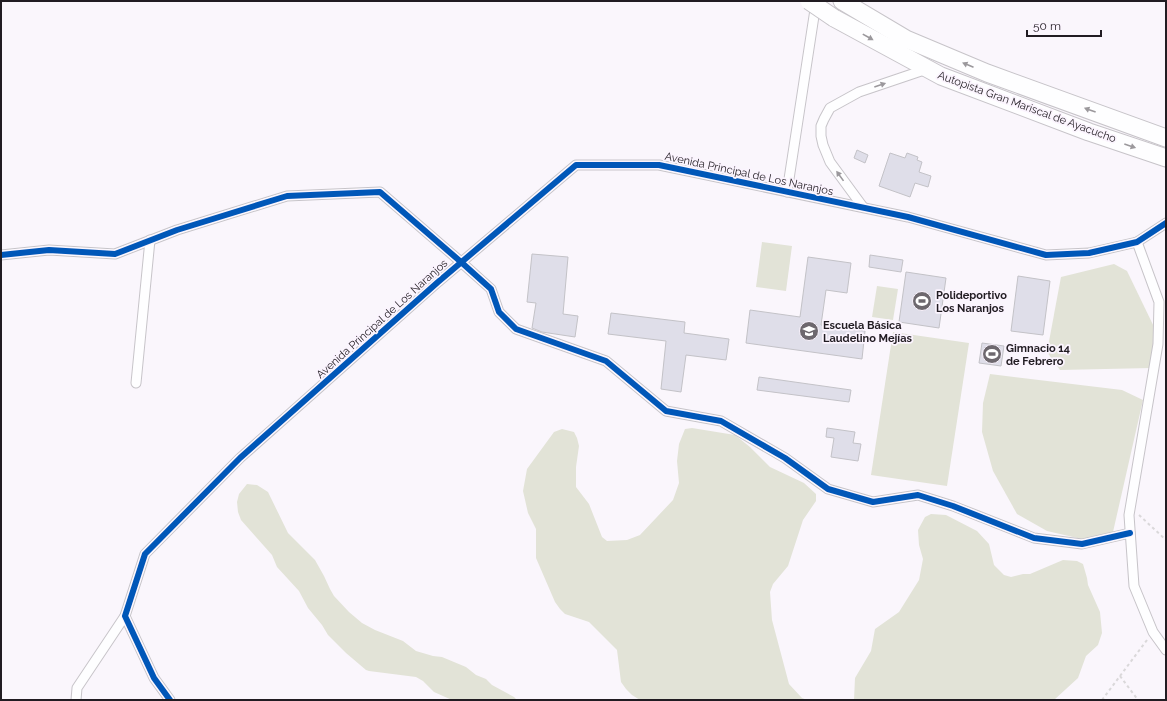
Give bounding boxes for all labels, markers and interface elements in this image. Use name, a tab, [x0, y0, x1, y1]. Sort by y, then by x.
scale bar	[1027, 12, 1101, 38]
text: 50 m	[1033, 19, 1061, 33]
one-way arrow	[862, 34, 874, 40]
one-way arrow	[962, 61, 974, 67]
street label: Autopista Gran Mariscal de Ayacucho	[936, 69, 1118, 146]
one-way arrow	[874, 82, 886, 88]
one-way arrow	[1084, 107, 1096, 113]
one-way arrow	[1124, 143, 1136, 149]
street label: Avenida Principal de Los Naranjos	[664, 150, 834, 198]
one-way arrow	[836, 171, 844, 181]
street label: Avenida Principal de Los Naranjos	[314, 257, 450, 381]
place label: Polideportivo Los Naranjos	[936, 289, 1007, 315]
sports icon: Polideportivo Los Naranjos	[911, 290, 933, 312]
place label: Escuela Básica Laudelino Mejías	[823, 319, 912, 345]
school or university icon: Escuela Básica Laudelino Mejías	[798, 320, 820, 342]
place label: Gimnacio 14 de Febrero	[1006, 342, 1070, 368]
sports icon: Gimnacio 14 de Febrero	[981, 343, 1003, 365]

